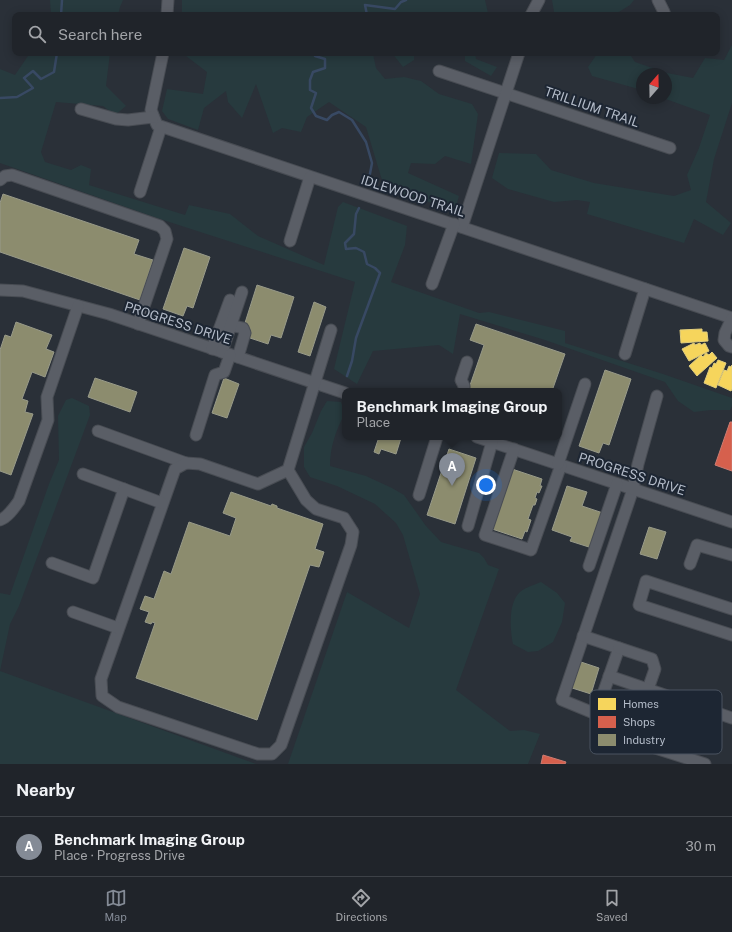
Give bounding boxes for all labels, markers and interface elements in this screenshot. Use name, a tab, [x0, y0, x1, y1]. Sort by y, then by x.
search box	[12, 12, 720, 56]
icon: search	[26, 23, 48, 45]
text: Search here	[58, 26, 142, 43]
north arrow	[636, 68, 672, 104]
street label: TRILLIUM TRAIL	[542, 84, 642, 130]
street label: IDLEWOOD TRAIL	[359, 172, 467, 220]
street label: PROGRESS DRIVE	[122, 299, 234, 347]
popup	[342, 388, 562, 440]
text: Benchmark Imaging Group	[357, 398, 547, 415]
text: Place	[357, 415, 390, 430]
street label: PROGRESS DRIVE	[576, 450, 688, 498]
pin: A	[439, 453, 465, 486]
your location	[476, 475, 496, 495]
legend	[590, 690, 722, 754]
text: Homes	[623, 698, 659, 710]
text: Shops	[623, 716, 655, 728]
text: Industry	[623, 734, 666, 746]
text: Nearby	[16, 780, 75, 800]
text: Benchmark Imaging Group	[54, 831, 245, 848]
text: A	[24, 839, 34, 854]
text: 30 m	[686, 839, 716, 854]
text: Place · Progress Drive	[54, 848, 185, 863]
tab: Map	[104, 887, 127, 923]
tab: Directions	[336, 887, 387, 923]
tab: Saved	[596, 887, 628, 923]

